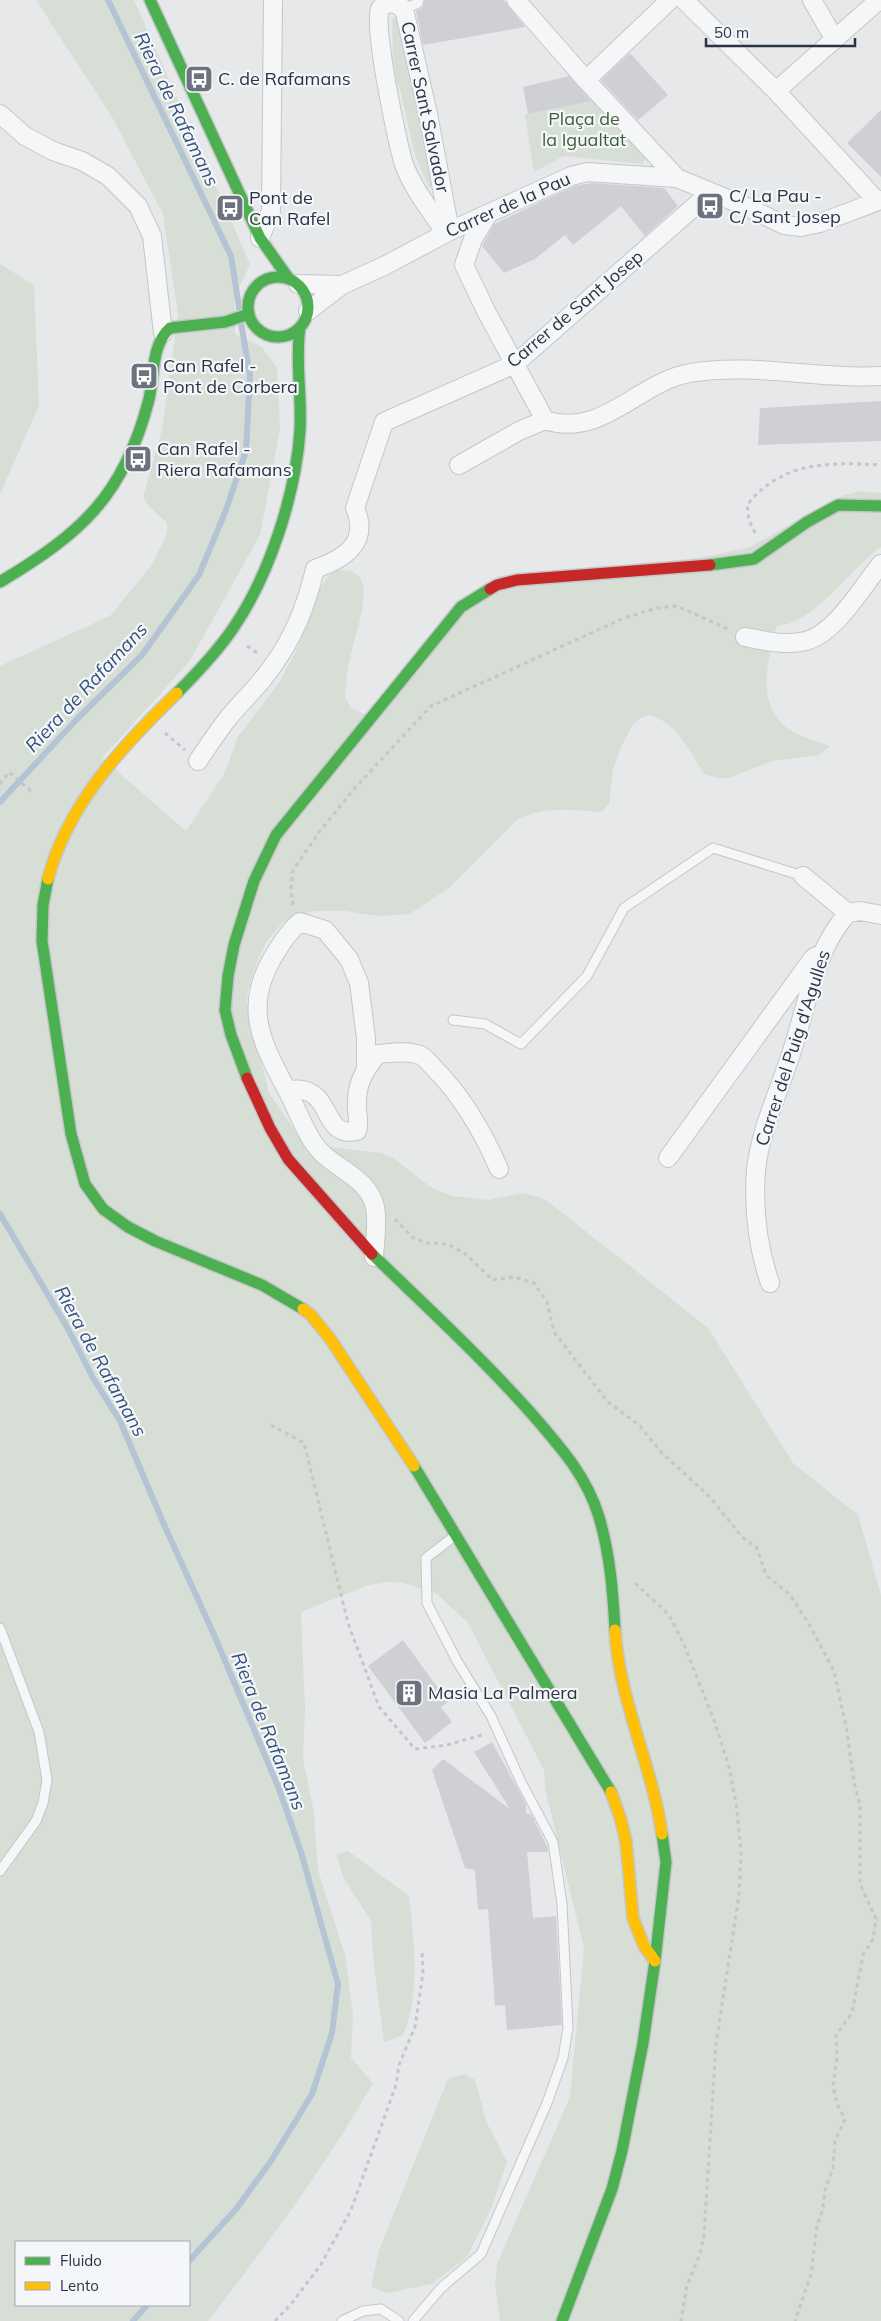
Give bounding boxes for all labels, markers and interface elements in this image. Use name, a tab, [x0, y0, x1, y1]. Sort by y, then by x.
scale bar	[706, 15, 855, 47]
street label: Carrer Sant Salvador	[396, 19, 455, 195]
text: 50 m	[714, 23, 749, 42]
water label: Riera de Rafamans	[129, 28, 225, 190]
bus stop icon: C. de Rafamans	[184, 64, 214, 94]
place label: C. de Rafamans	[218, 67, 351, 90]
park label: Plaça de la Igualtat	[542, 107, 626, 151]
street label: Carrer de la Pau	[442, 167, 574, 242]
place label: C/ La Pau - C/ Sant Josep	[729, 184, 841, 228]
place label: Pont de Can Rafel	[249, 186, 330, 230]
bus stop icon: C/ La Pau - C/ Sant Josep	[695, 191, 725, 221]
bus stop icon: Pont de Can Rafel	[215, 193, 245, 223]
street label: Carrer de Sant Josep	[502, 245, 648, 373]
place label: Can Rafel - Pont de Corbera	[163, 354, 298, 398]
bus stop icon: Can Rafel - Pont de Corbera	[129, 361, 159, 391]
place label: Can Rafel - Riera Rafamans	[157, 437, 292, 481]
bus stop icon: Can Rafel - Riera Rafamans	[123, 444, 153, 474]
water label: Riera de Rafamans	[20, 617, 152, 757]
street label: Carrer del Puig d'Agulles	[750, 947, 835, 1149]
water label: Riera de Rafamans	[50, 1281, 152, 1441]
water label: Riera de Rafamans	[226, 1648, 312, 1814]
building icon: Masia La Palmera	[394, 1678, 424, 1708]
place label: Masia La Palmera	[428, 1681, 577, 1704]
legend	[15, 2241, 190, 2306]
text: Fluido	[60, 2251, 102, 2270]
text: Lento	[60, 2276, 99, 2295]

